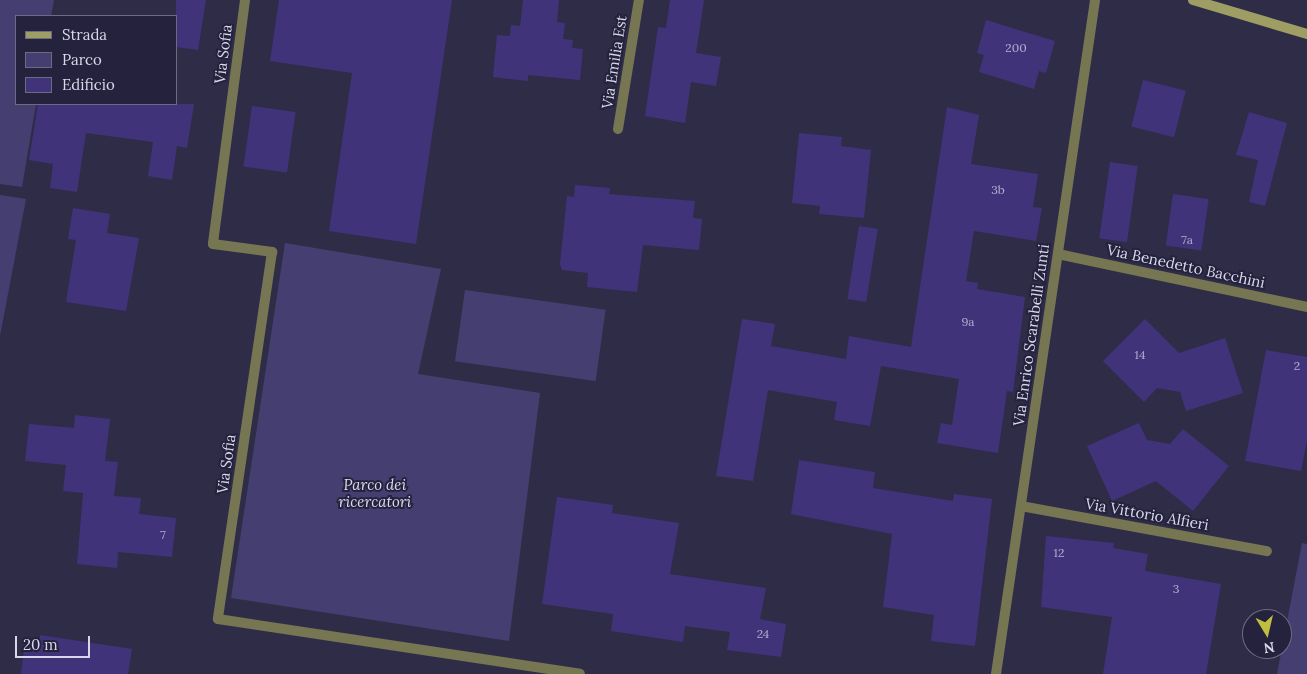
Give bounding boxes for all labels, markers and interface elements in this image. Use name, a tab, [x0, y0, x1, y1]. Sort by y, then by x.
street label: Via Emilia Est	[598, 14, 630, 110]
legend	[15, 15, 178, 105]
street label: Via Sofia	[210, 23, 236, 85]
text: Strada	[62, 25, 107, 44]
house number: 200	[1005, 41, 1027, 55]
text: Parco	[62, 50, 102, 69]
text: Edificio	[62, 75, 115, 94]
house number: 3b	[991, 183, 1005, 197]
house number: 7a	[1181, 233, 1193, 247]
street label: Via Benedetto Bacchini	[1105, 240, 1267, 292]
street label: Via Enrico Scarabelli Zunti	[1009, 243, 1053, 427]
house number: 9a	[961, 315, 975, 329]
house number: 14	[1135, 348, 1145, 362]
house number: 2	[1294, 359, 1300, 373]
street label: Via Sofia	[213, 433, 239, 495]
park label: Parco dei ricercatori	[339, 475, 411, 510]
street label: Via Vittorio Alfieri	[1084, 494, 1210, 534]
house number: 7	[160, 528, 166, 542]
house number: 12	[1054, 546, 1064, 560]
house number: 3	[1173, 582, 1179, 596]
north arrow	[1242, 609, 1292, 659]
scale bar	[18, 626, 92, 658]
house number: 24	[757, 627, 769, 641]
text: 20 m	[23, 635, 58, 654]
text: N	[1262, 638, 1276, 658]

